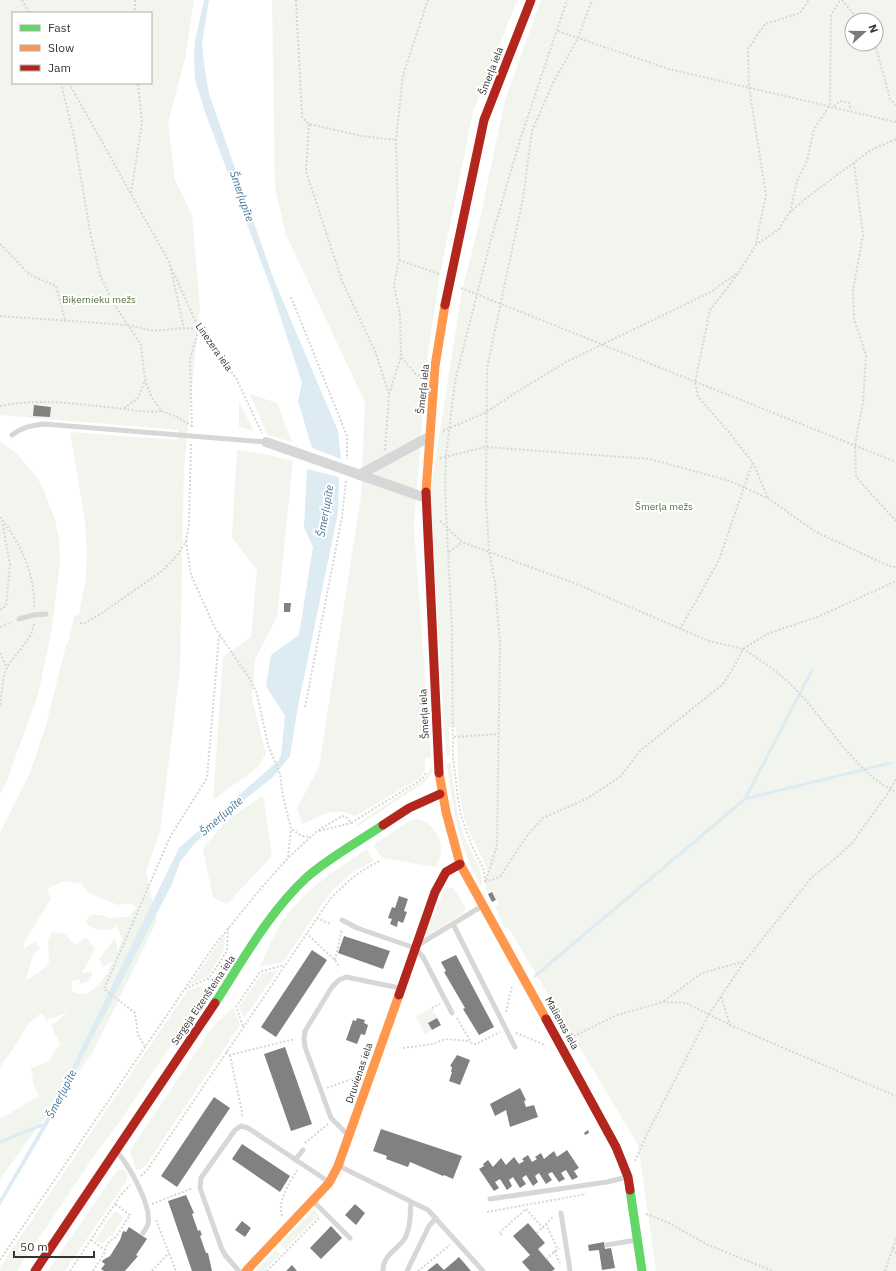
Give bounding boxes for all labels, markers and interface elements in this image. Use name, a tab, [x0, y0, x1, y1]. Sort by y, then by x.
legend	[12, 12, 152, 84]
north arrow	[844, 12, 884, 52]
text: Fast	[48, 20, 71, 35]
text: N	[865, 22, 881, 35]
text: Slow	[48, 40, 74, 55]
street label: Šmerļa iela	[476, 45, 506, 97]
text: Jam	[48, 60, 71, 75]
water label: Šmerļupīte	[227, 169, 257, 224]
park label: Biķernieku mežs	[62, 293, 136, 306]
street label: Linezera iela	[193, 320, 236, 374]
street label: Šmerļa iela	[414, 363, 432, 415]
water label: Šmerļupīte	[314, 483, 337, 538]
park label: Šmerļa mežs	[635, 500, 693, 513]
street label: Šmerļa iela	[416, 688, 432, 739]
water label: Šmerļupīte	[197, 793, 246, 839]
street label: Sergeja Eizenšteina iela	[168, 952, 238, 1047]
street label: Malienas iela	[542, 994, 582, 1052]
street label: Druvienas iela	[343, 1040, 376, 1105]
water label: Šmerļupīte	[43, 1067, 79, 1121]
scale bar	[14, 1233, 94, 1259]
text: 50 m	[20, 1239, 48, 1254]

